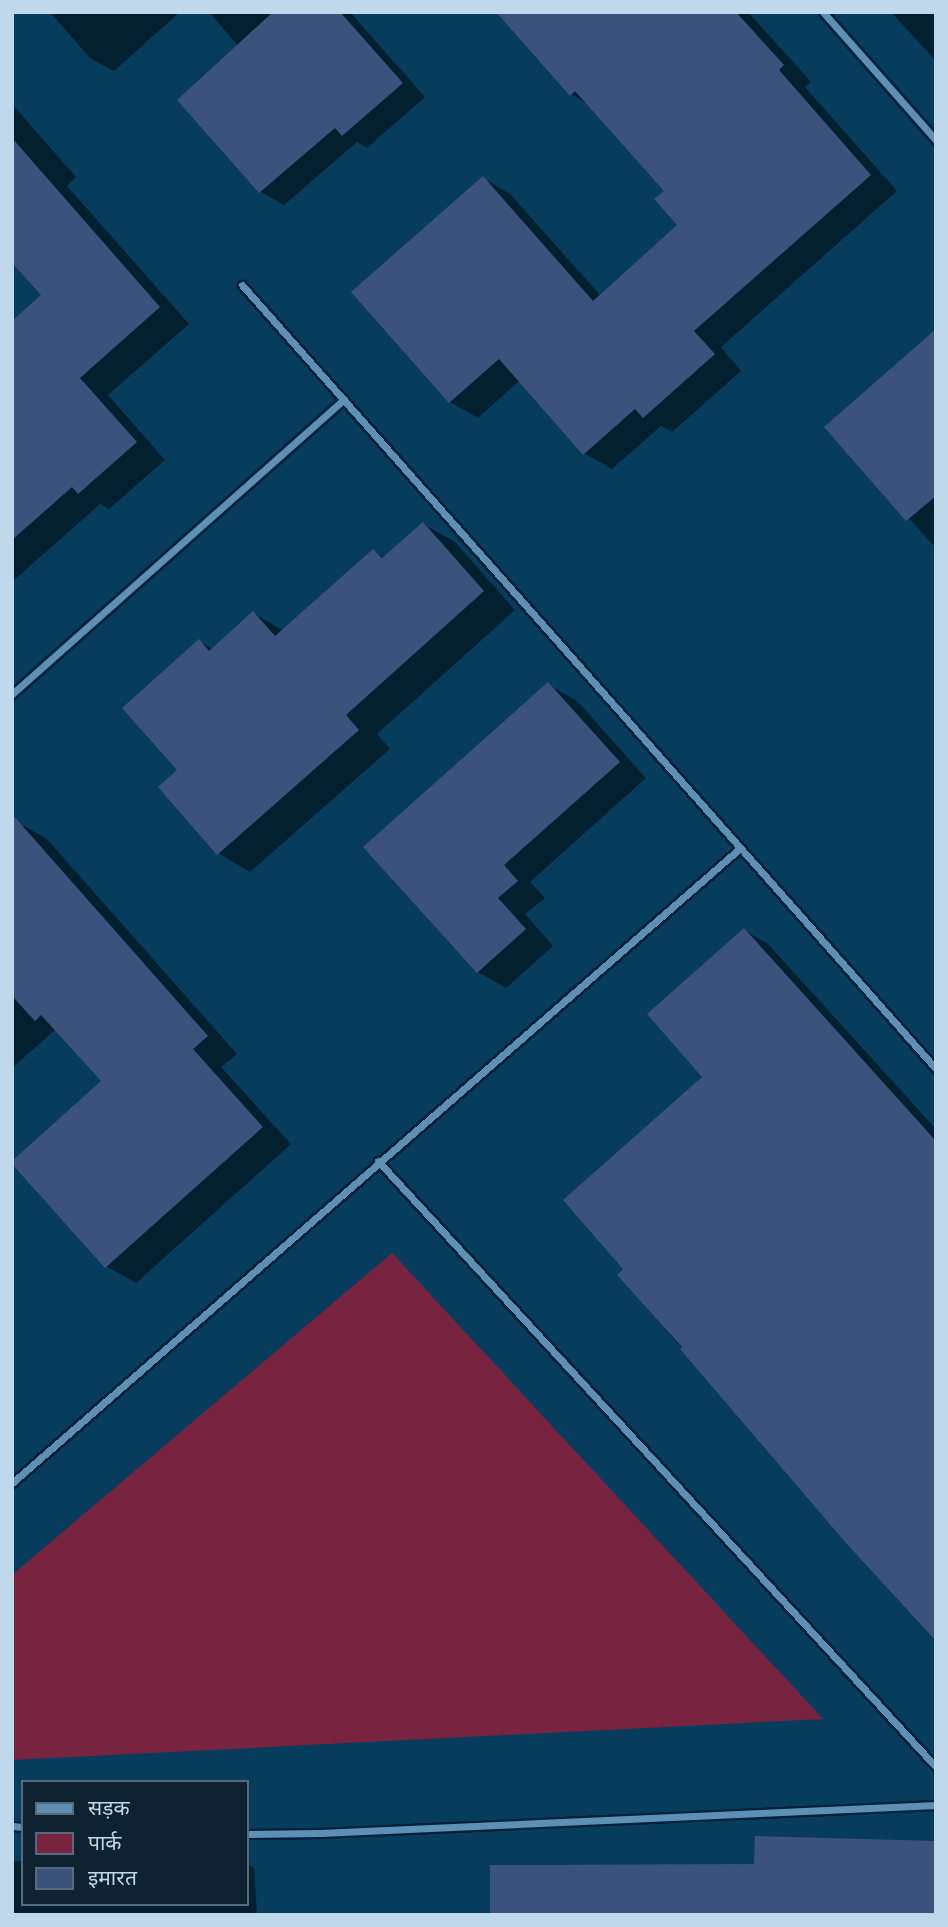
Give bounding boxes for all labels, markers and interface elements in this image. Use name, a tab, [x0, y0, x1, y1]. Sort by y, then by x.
legend	[21, 1780, 248, 1906]
text: सड़क	[88, 1794, 130, 1821]
text: पार्क	[88, 1829, 122, 1856]
text: इमारत	[88, 1864, 137, 1891]

